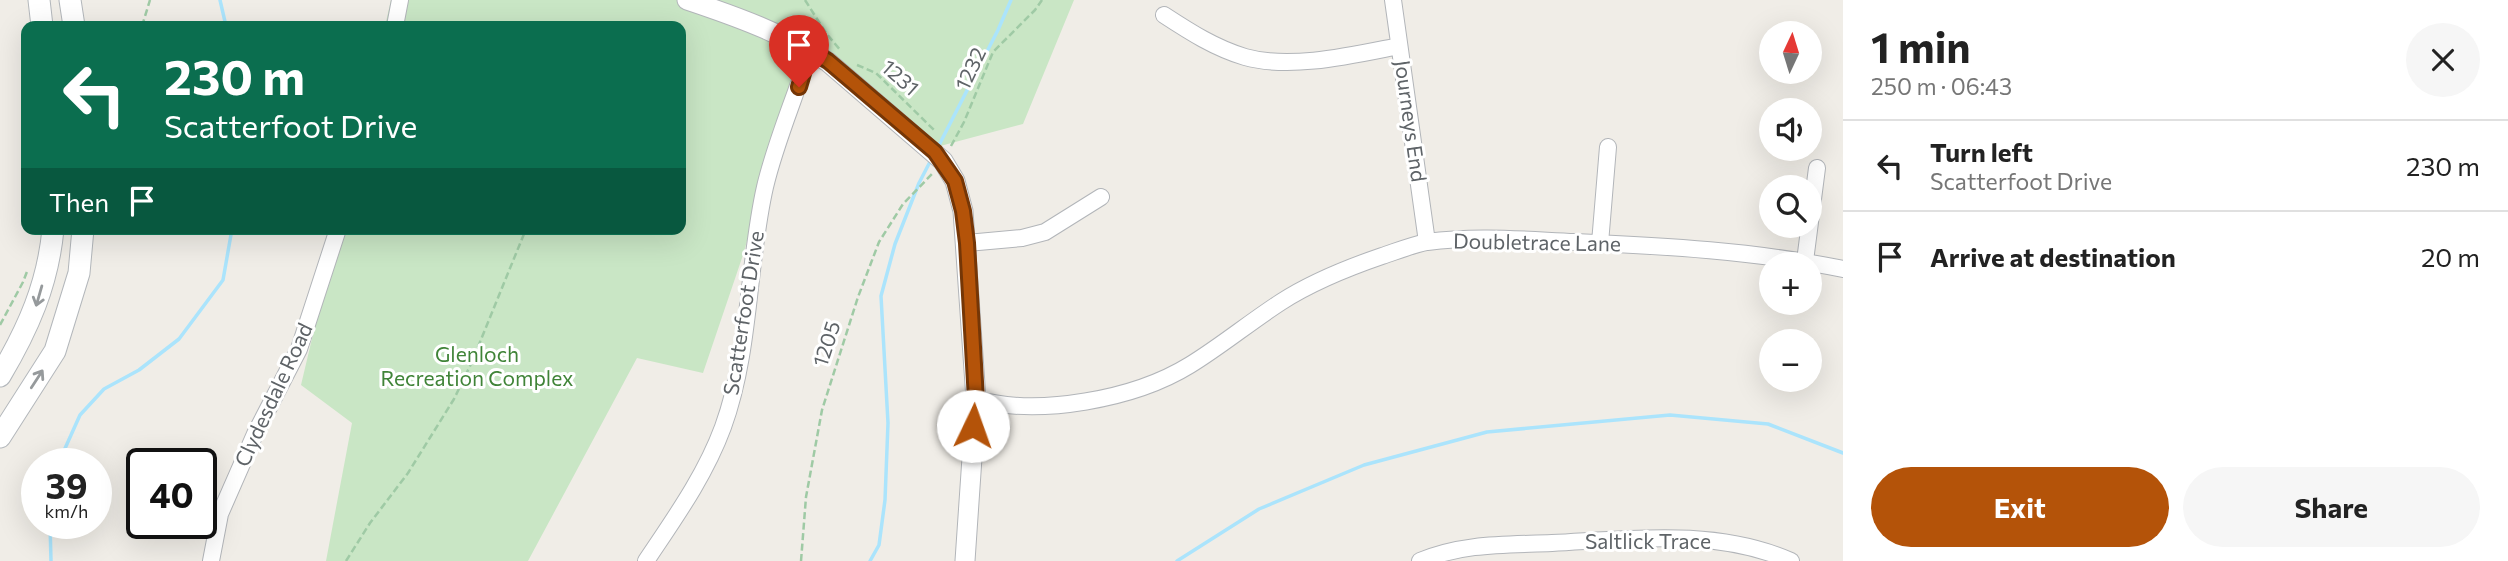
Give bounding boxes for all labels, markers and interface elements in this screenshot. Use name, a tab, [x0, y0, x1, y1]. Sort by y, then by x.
pin	[769, 15, 829, 87]
text: 1 min	[1871, 20, 1971, 72]
north arrow	[1759, 21, 1822, 84]
map controls	[1759, 21, 1822, 392]
button: close	[2406, 23, 2480, 97]
icon: arrive	[780, 26, 818, 64]
street label: 1232	[949, 43, 990, 94]
text: 230 m	[164, 45, 305, 105]
icon: left	[49, 49, 140, 140]
street label: 1231	[877, 54, 925, 100]
street label: Journeys End	[1391, 58, 1432, 183]
text: 250 m · 06:43	[1871, 72, 2012, 100]
button: sound	[1759, 98, 1822, 161]
text: Scatterfoot Drive	[164, 105, 417, 145]
text: Turn left	[1930, 136, 2033, 167]
icon: left	[1871, 147, 1909, 185]
text: 230 m	[2406, 150, 2480, 181]
text: Scatterfoot Drive	[1930, 167, 2112, 195]
button: search	[1759, 175, 1822, 238]
icon: arrive	[123, 182, 161, 220]
text: Then	[49, 186, 109, 217]
street label: Doubletrace Lane	[1453, 228, 1621, 255]
street label: Scatterfoot Drive	[717, 229, 768, 397]
icon: arrive	[1871, 238, 1909, 276]
text: Arrive at destination	[1930, 241, 2176, 272]
text: 20 m	[2421, 241, 2480, 272]
button: +	[1759, 252, 1822, 315]
one-way arrow	[32, 284, 45, 306]
street label: 1205	[807, 318, 845, 369]
street label: Clydesdale Road	[228, 319, 317, 470]
button: −	[1759, 329, 1822, 392]
park label: Glenloch Recreation Complex	[381, 341, 573, 390]
one-way arrow	[30, 370, 44, 390]
position arrow	[936, 389, 1010, 463]
speed limit sign: 40	[126, 448, 217, 539]
text: 39	[46, 463, 87, 506]
button: Exit	[1871, 467, 2169, 547]
button: Share	[2183, 467, 2480, 547]
text: km/h	[45, 500, 88, 522]
street label: Saltlick Trace	[1585, 528, 1711, 553]

